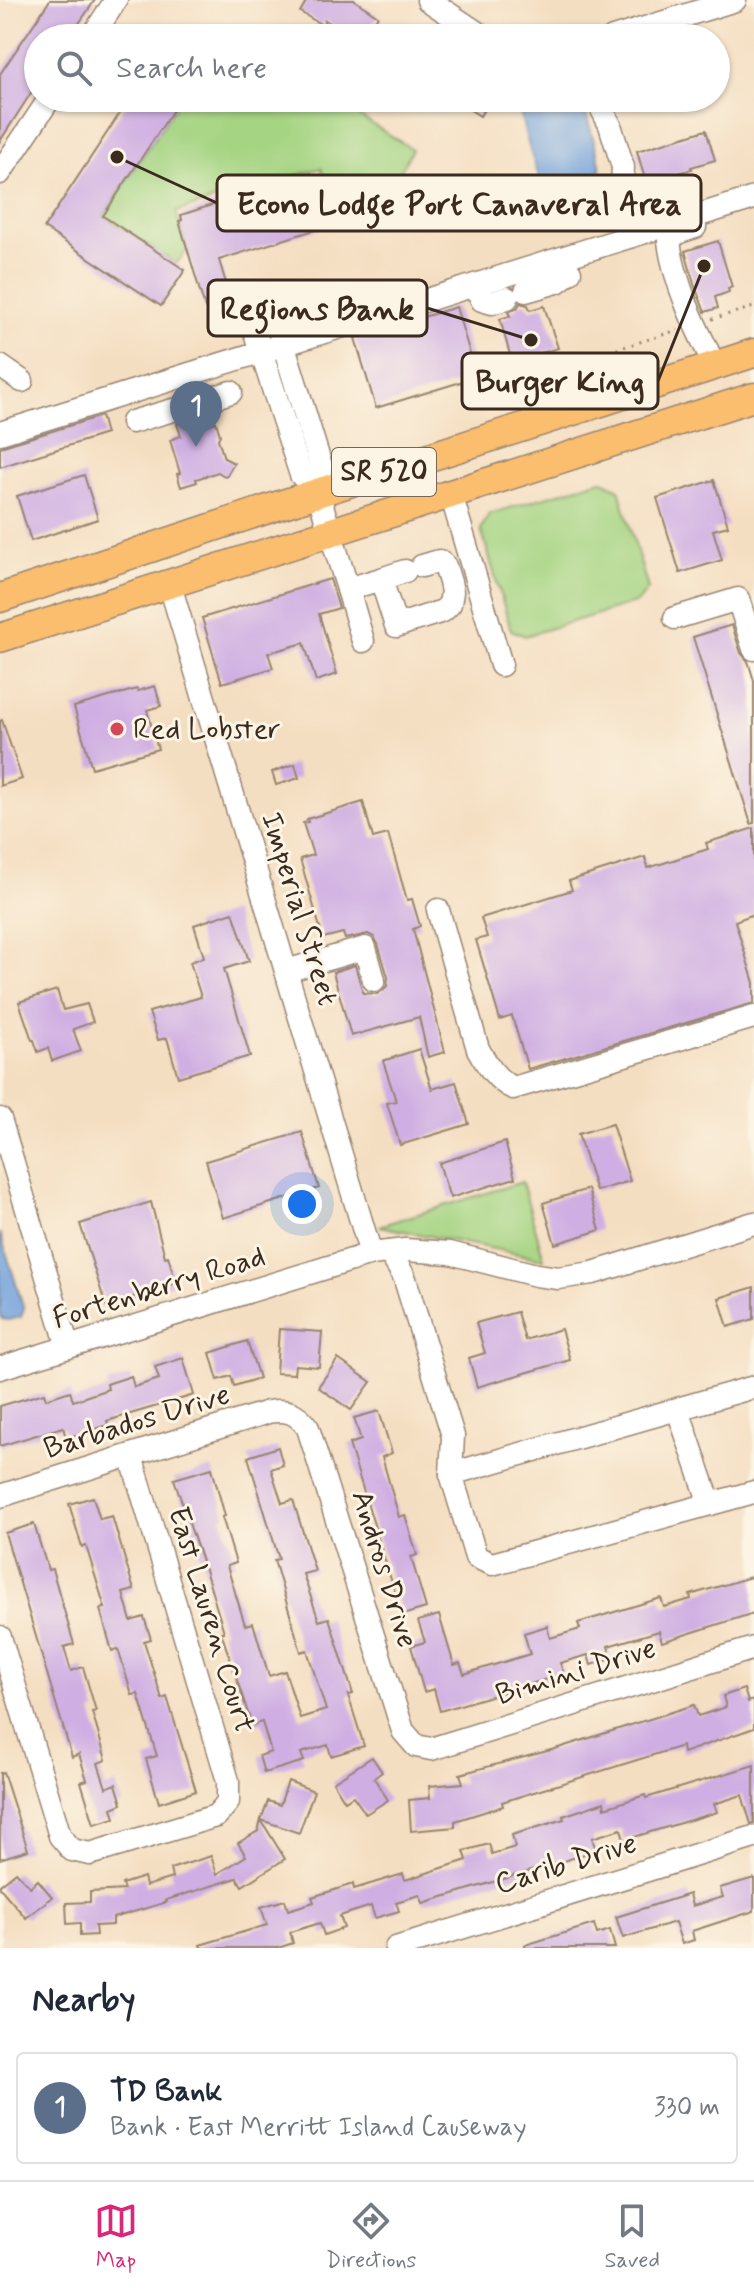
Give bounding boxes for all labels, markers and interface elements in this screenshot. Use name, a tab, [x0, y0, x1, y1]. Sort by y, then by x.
search box	[24, 24, 730, 112]
icon: search	[52, 46, 96, 90]
text: Search here	[116, 49, 267, 88]
callout: Econo Lodge Port Canaveral Area	[217, 175, 701, 231]
text: Econo Lodge Port Canaveral Area	[236, 184, 682, 230]
callout: Regions Bank	[208, 280, 427, 336]
text: Regions Bank	[220, 289, 414, 335]
callout: Burger King	[462, 353, 658, 409]
text: Burger King	[475, 362, 645, 407]
pin: 1	[170, 381, 222, 447]
road number: SR 520	[332, 448, 436, 496]
place label: Red Lobster	[133, 710, 281, 749]
marker: Red Lobster	[108, 720, 126, 738]
street label: Imperial Street	[251, 808, 347, 1010]
your location	[282, 1184, 322, 1224]
street label: Fortenberry Road	[48, 1237, 270, 1339]
street label: Barbados Drive	[39, 1375, 235, 1469]
street label: Andros Drive	[342, 1485, 426, 1653]
street label: East Lauren Court	[158, 1502, 264, 1738]
street label: Bimini Drive	[491, 1629, 661, 1715]
street label: Carib Drive	[490, 1824, 642, 1904]
text: Nearby	[32, 1978, 136, 2023]
text: TD Bank	[110, 2072, 222, 2111]
text: 1	[54, 2091, 66, 2125]
text: 330 m	[654, 2091, 720, 2125]
text: Bank · East Merritt Island Causeway	[110, 2111, 526, 2145]
tab: Map	[94, 2199, 138, 2275]
tab: Directions	[326, 2199, 416, 2275]
tab: Saved	[604, 2199, 660, 2275]

